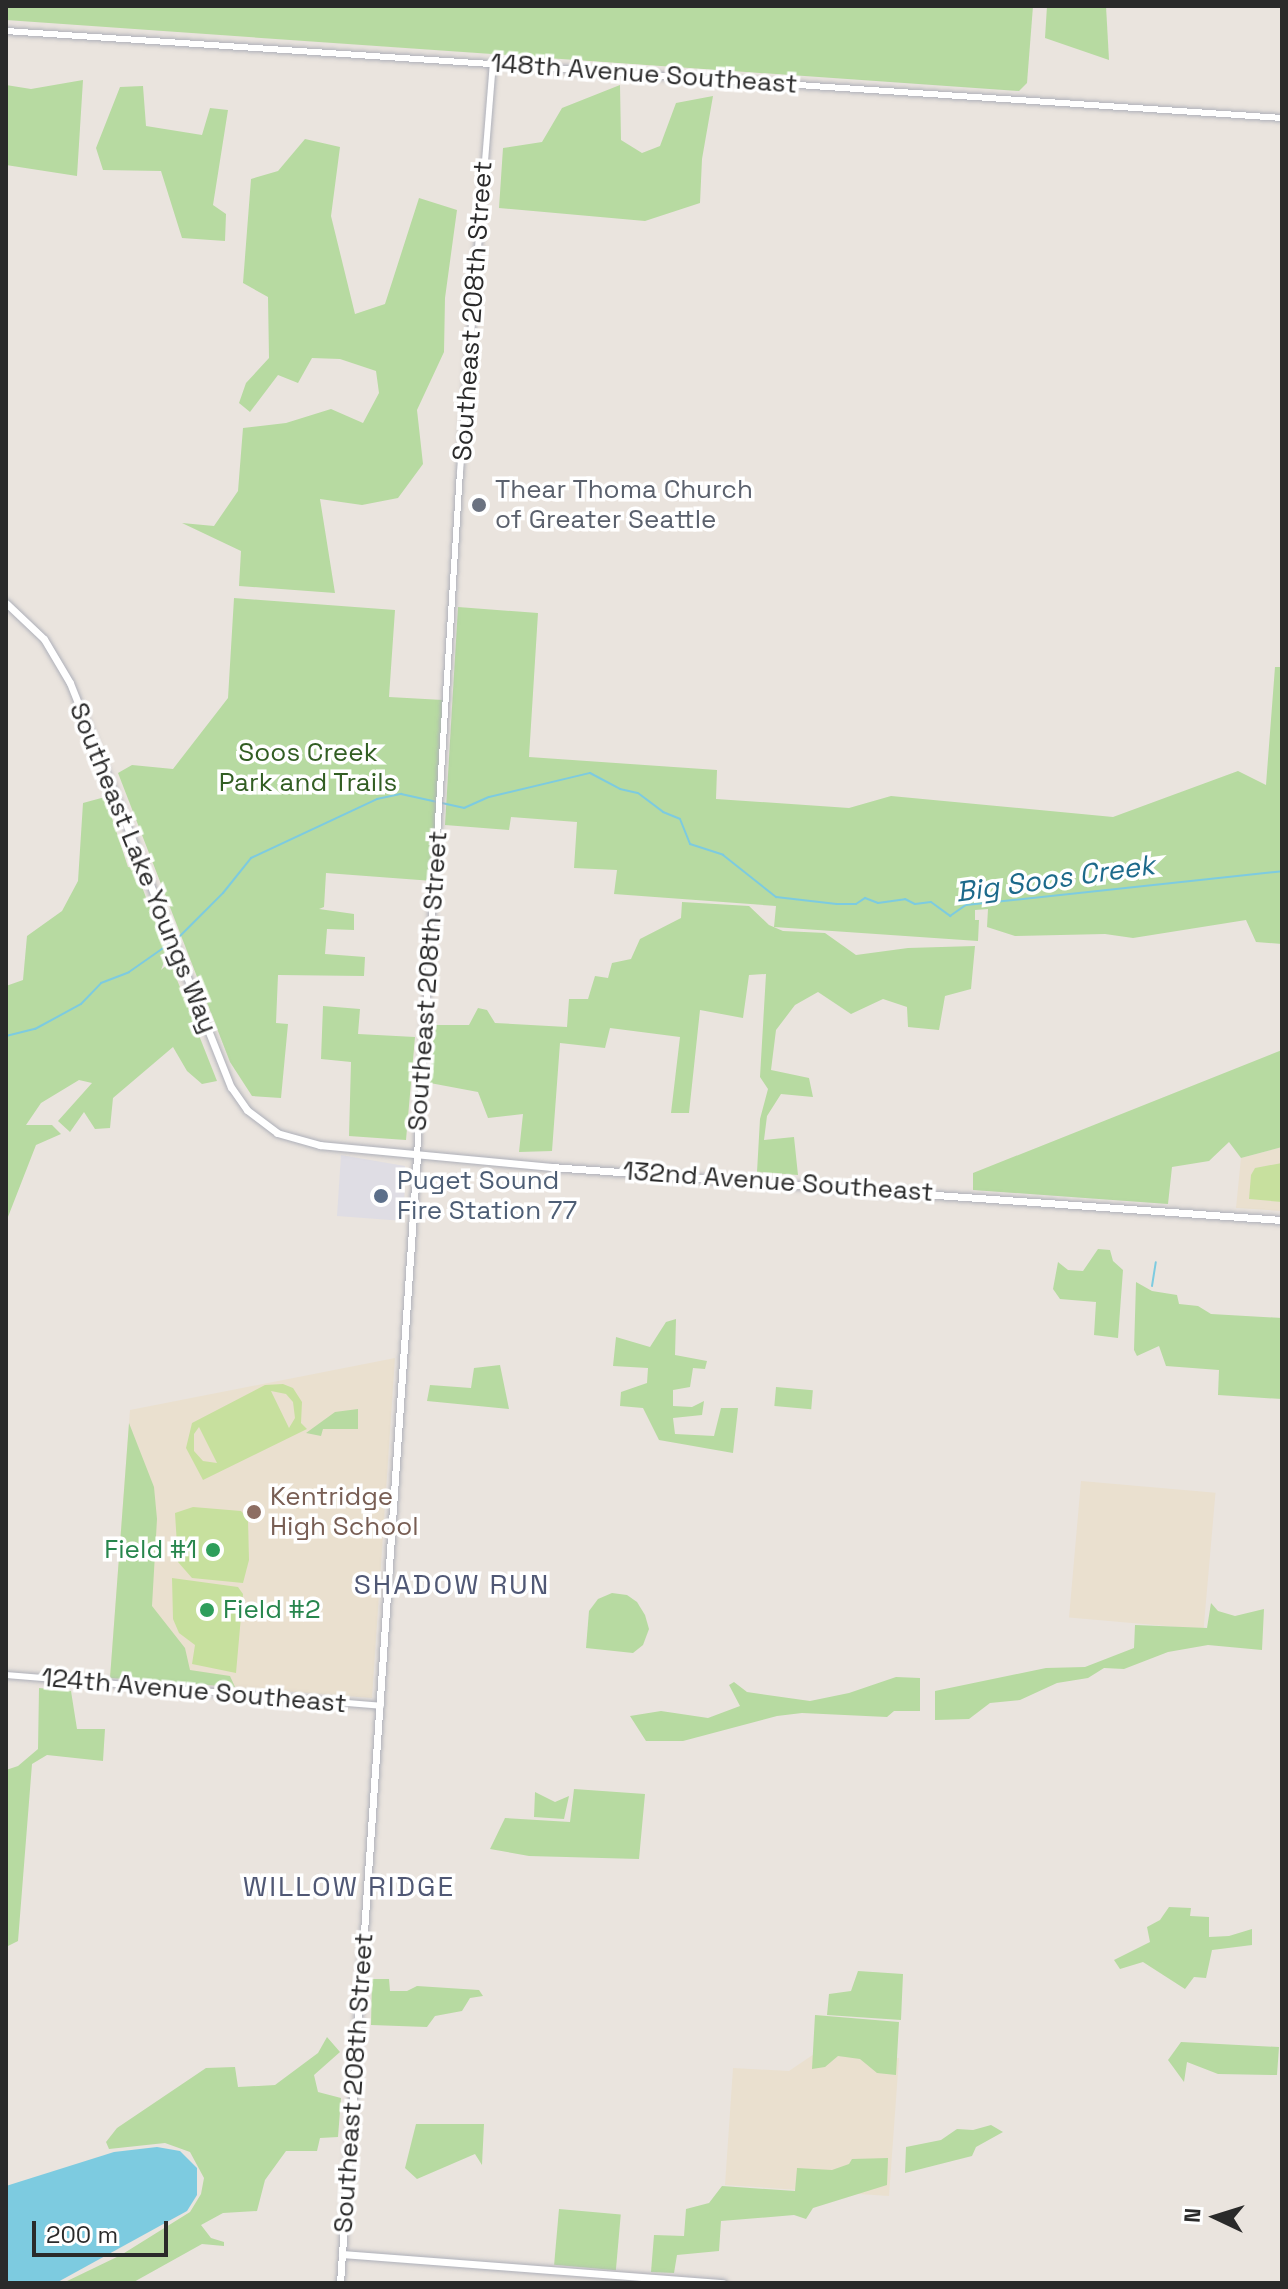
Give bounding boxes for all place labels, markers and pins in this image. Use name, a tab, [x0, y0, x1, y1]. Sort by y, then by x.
place label: Thear Thoma Church of Greater Seattle	[495, 474, 753, 536]
marker: Thear Thoma Church of Greater Seattle	[470, 496, 488, 514]
place label: Puget Sound Fire Station 77	[397, 1165, 577, 1226]
marker: Puget Sound Fire Station 77	[372, 1187, 390, 1205]
place label: Kentridge High School	[270, 1481, 419, 1542]
marker: Kentridge High School	[245, 1503, 263, 1521]
place label: Field #1	[104, 1534, 197, 1566]
marker: Field #1	[204, 1541, 222, 1559]
place label: Field #2	[223, 1594, 321, 1626]
marker: Field #2	[198, 1601, 216, 1619]

